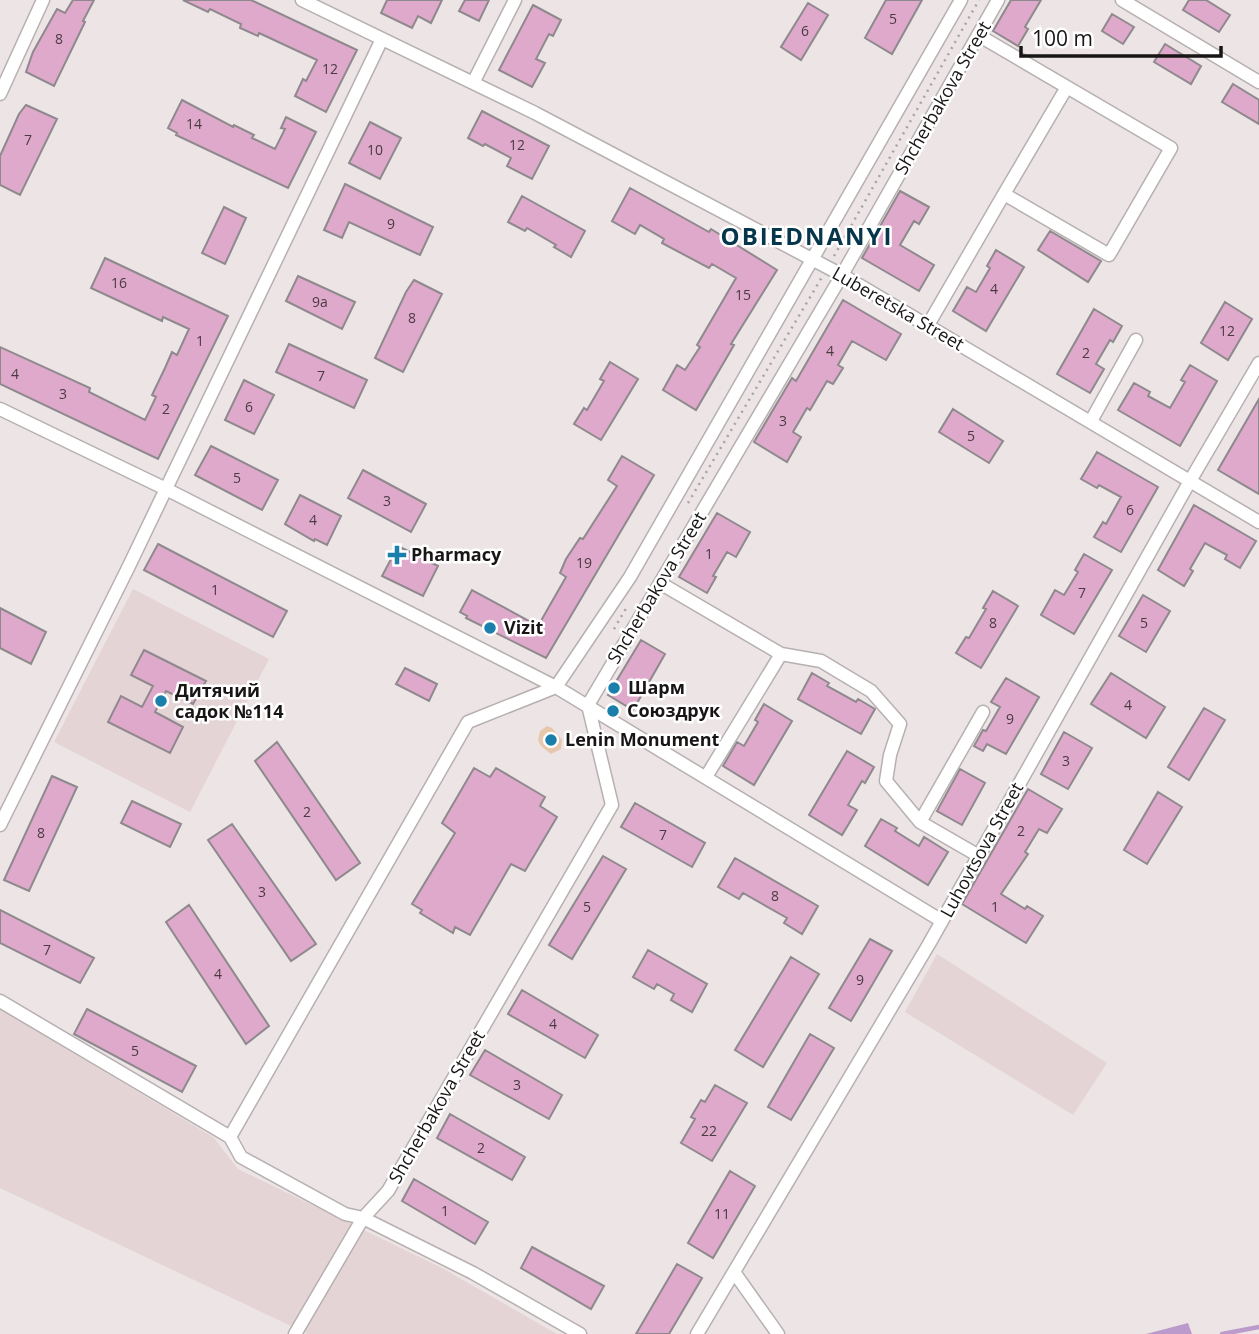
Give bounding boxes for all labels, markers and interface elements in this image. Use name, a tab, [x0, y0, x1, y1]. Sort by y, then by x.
house number: 5	[889, 9, 897, 28]
scale bar	[1021, 14, 1220, 58]
street label: Shcherbakova Street	[888, 16, 996, 179]
house number: 6	[801, 21, 809, 40]
text: 100 m	[1032, 24, 1093, 52]
house number: 8	[55, 29, 63, 48]
house number: 12	[322, 59, 338, 78]
house number: 14	[186, 114, 202, 133]
house number: 7	[24, 130, 32, 149]
house number: 12	[509, 135, 525, 154]
house number: 10	[367, 140, 383, 159]
house number: 9	[387, 214, 395, 233]
district label: OBIEDNANYI	[721, 219, 893, 252]
street label: Luberetska Street	[828, 261, 969, 356]
house number: 16	[111, 273, 127, 292]
house number: 4	[990, 279, 998, 298]
house number: 15	[735, 285, 751, 304]
house number: 9а	[312, 292, 328, 311]
house number: 8	[408, 308, 416, 327]
house number: 12	[1219, 321, 1235, 340]
house number: 1	[196, 331, 204, 350]
house number: 4	[826, 341, 834, 360]
house number: 2	[1082, 343, 1090, 362]
house number: 4	[11, 364, 19, 383]
house number: 7	[317, 366, 325, 385]
house number: 3	[59, 384, 67, 403]
house number: 6	[245, 397, 253, 416]
house number: 2	[162, 399, 170, 418]
house number: 3	[779, 411, 787, 430]
house number: 5	[967, 426, 975, 445]
house number: 5	[233, 468, 241, 487]
house number: 3	[383, 491, 391, 510]
house number: 6	[1126, 500, 1134, 519]
street label: Shcherbakova Street	[601, 507, 711, 668]
house number: 4	[309, 510, 317, 529]
place label: Pharmacy	[411, 542, 502, 566]
house number: 1	[705, 544, 713, 563]
marker: Pharmacy	[389, 547, 405, 563]
house number: 19	[576, 553, 592, 572]
house number: 1	[211, 580, 219, 599]
house number: 7	[1078, 583, 1086, 602]
house number: 8	[989, 613, 997, 632]
house number: 5	[1140, 613, 1148, 632]
place label: Vizit	[504, 615, 543, 639]
marker: Vizit	[482, 620, 498, 636]
place label: Шарм	[628, 675, 685, 699]
place label: Дитячий садок №114	[175, 678, 283, 723]
marker: Шарм	[606, 680, 622, 696]
marker: Дитячий садок №114	[153, 693, 169, 709]
house number: 4	[1124, 695, 1132, 714]
place label: Союздрук	[627, 698, 721, 722]
marker: Союздрук	[605, 703, 621, 719]
house number: 9	[1006, 709, 1014, 728]
place label: Lenin Monument	[565, 727, 720, 751]
marker: Lenin Monument	[543, 732, 559, 748]
house number: 3	[1062, 751, 1070, 770]
street label: Luhovtsova Street	[934, 778, 1028, 921]
house number: 2	[303, 802, 311, 821]
house number: 2	[1017, 821, 1025, 840]
house number: 8	[37, 823, 45, 842]
house number: 7	[659, 825, 667, 844]
house number: 3	[258, 882, 266, 901]
house number: 8	[771, 886, 779, 905]
house number: 5	[583, 897, 591, 916]
house number: 1	[991, 897, 999, 916]
house number: 7	[43, 940, 51, 959]
house number: 4	[214, 964, 222, 983]
house number: 9	[856, 970, 864, 989]
house number: 4	[549, 1014, 557, 1033]
street label: Shcherbakova Street	[382, 1025, 490, 1188]
house number: 5	[131, 1041, 139, 1060]
house number: 3	[513, 1075, 521, 1094]
house number: 22	[701, 1121, 717, 1140]
house number: 2	[477, 1138, 485, 1157]
house number: 1	[441, 1201, 449, 1220]
house number: 11	[714, 1204, 730, 1223]

